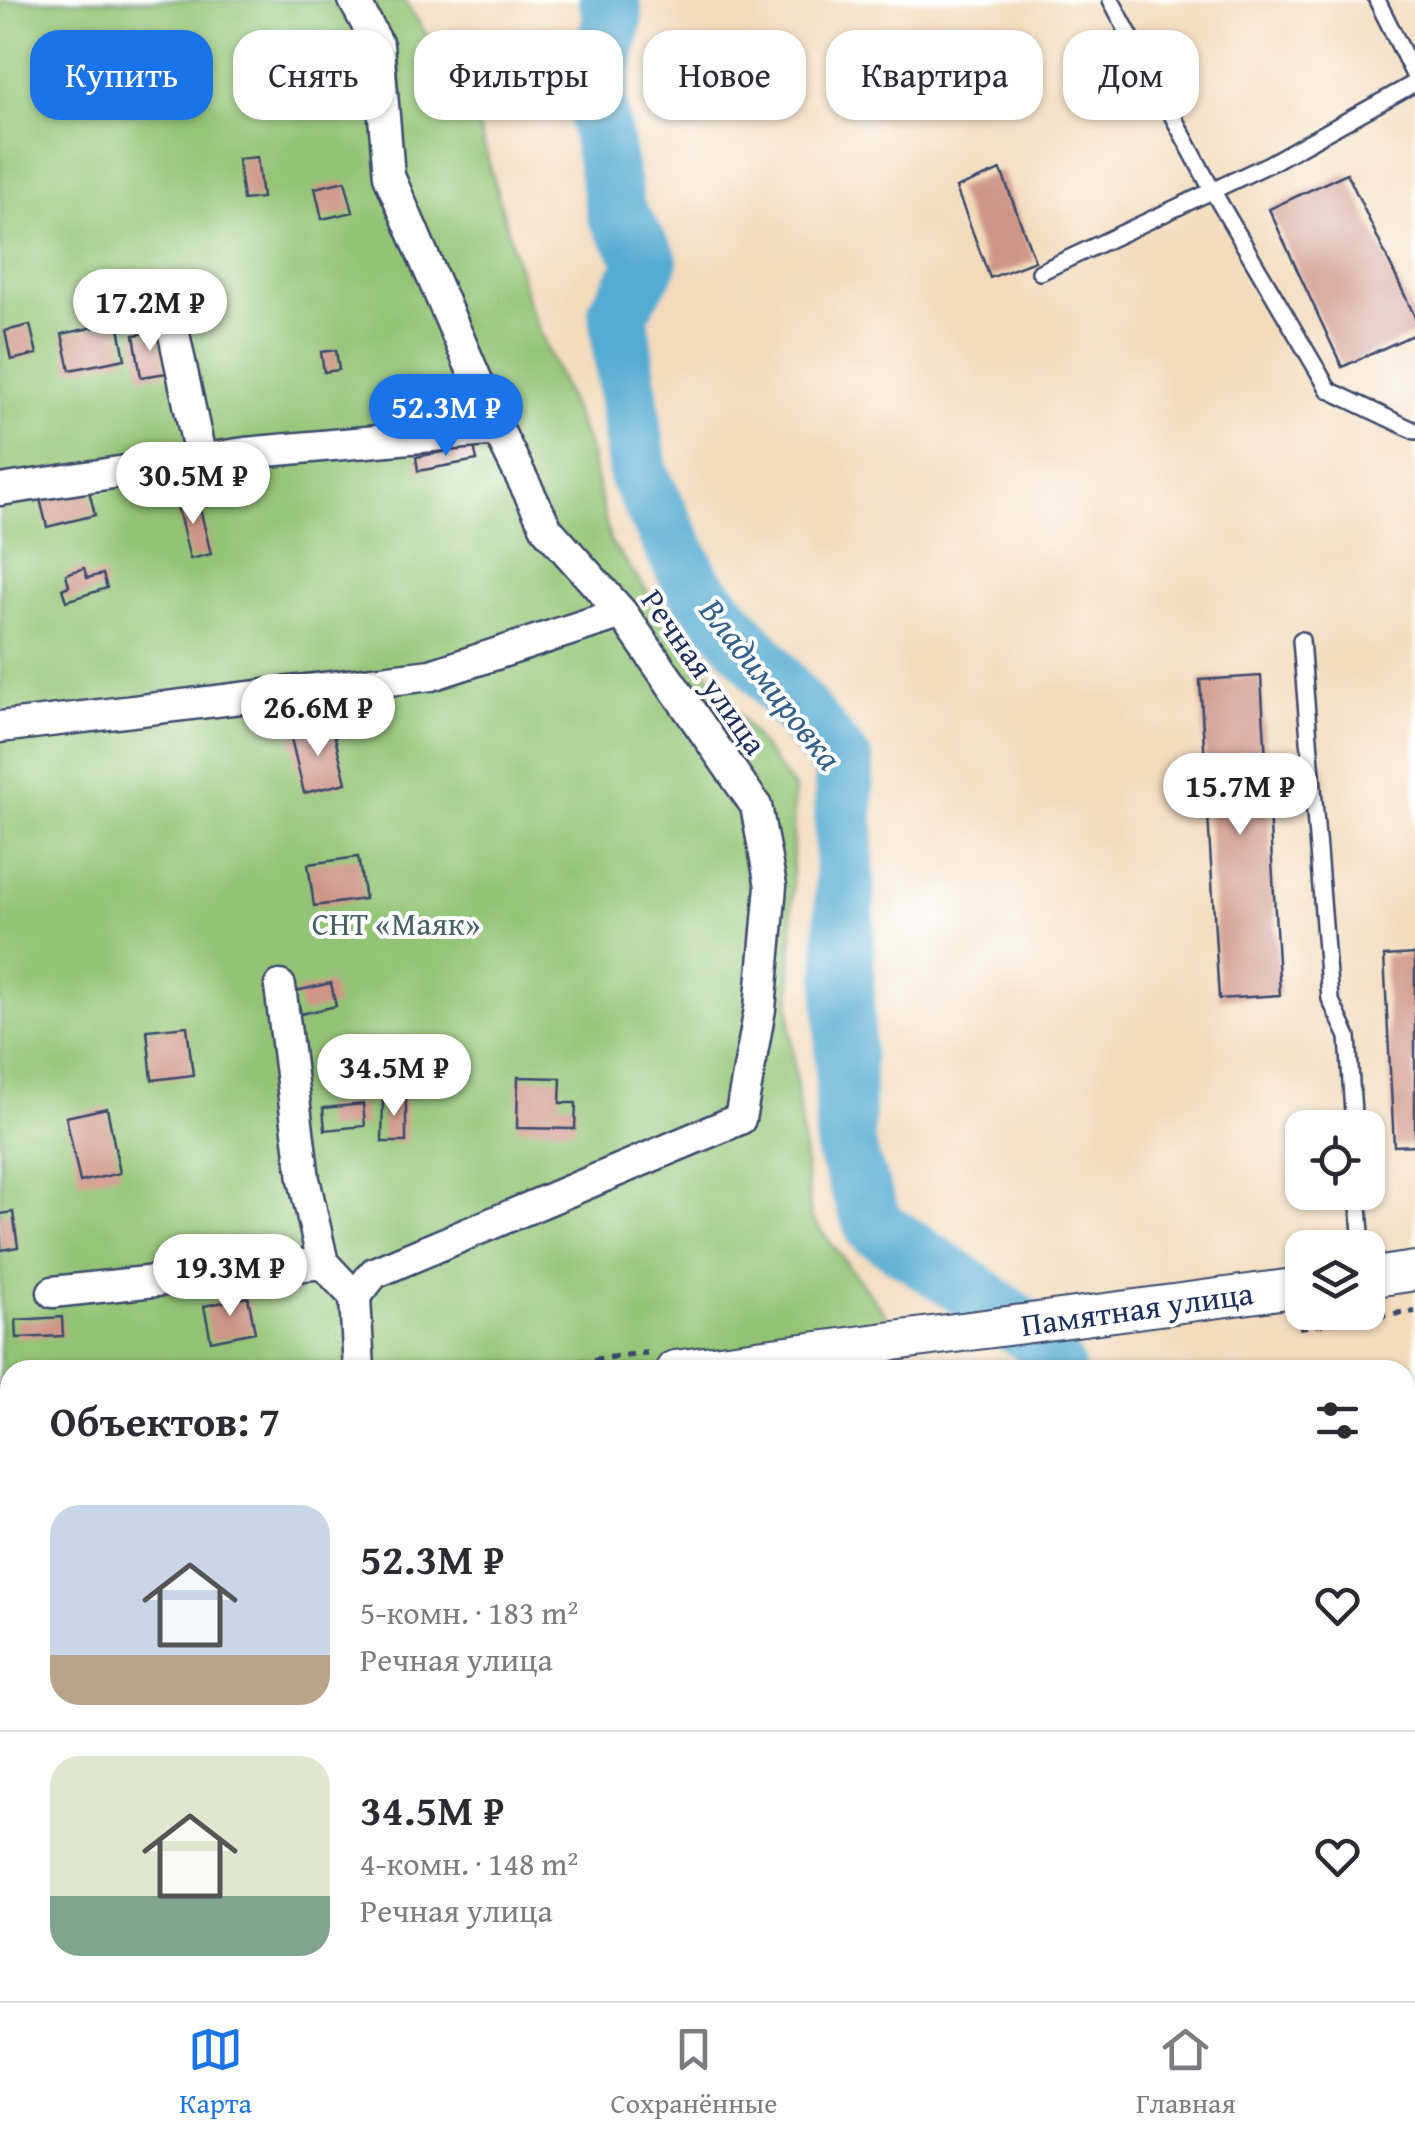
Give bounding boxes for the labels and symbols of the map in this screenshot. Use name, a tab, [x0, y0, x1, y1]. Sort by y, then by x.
pin: 17.2M ₽	[58, 269, 242, 354]
pin: 52.3M ₽	[354, 374, 538, 459]
pin: 30.5M ₽	[101, 442, 285, 527]
street label: Речная улица	[630, 579, 779, 765]
water label: Владимировка	[687, 586, 855, 781]
pin: 26.6M ₽	[226, 674, 410, 759]
pin: 15.7M ₽	[1148, 753, 1332, 838]
park label: СНТ «Маяк»	[312, 900, 480, 947]
pin: 34.5M ₽	[302, 1034, 486, 1119]
pin: 19.3M ₽	[138, 1234, 322, 1319]
street label: Памятная улица	[1018, 1269, 1257, 1348]

